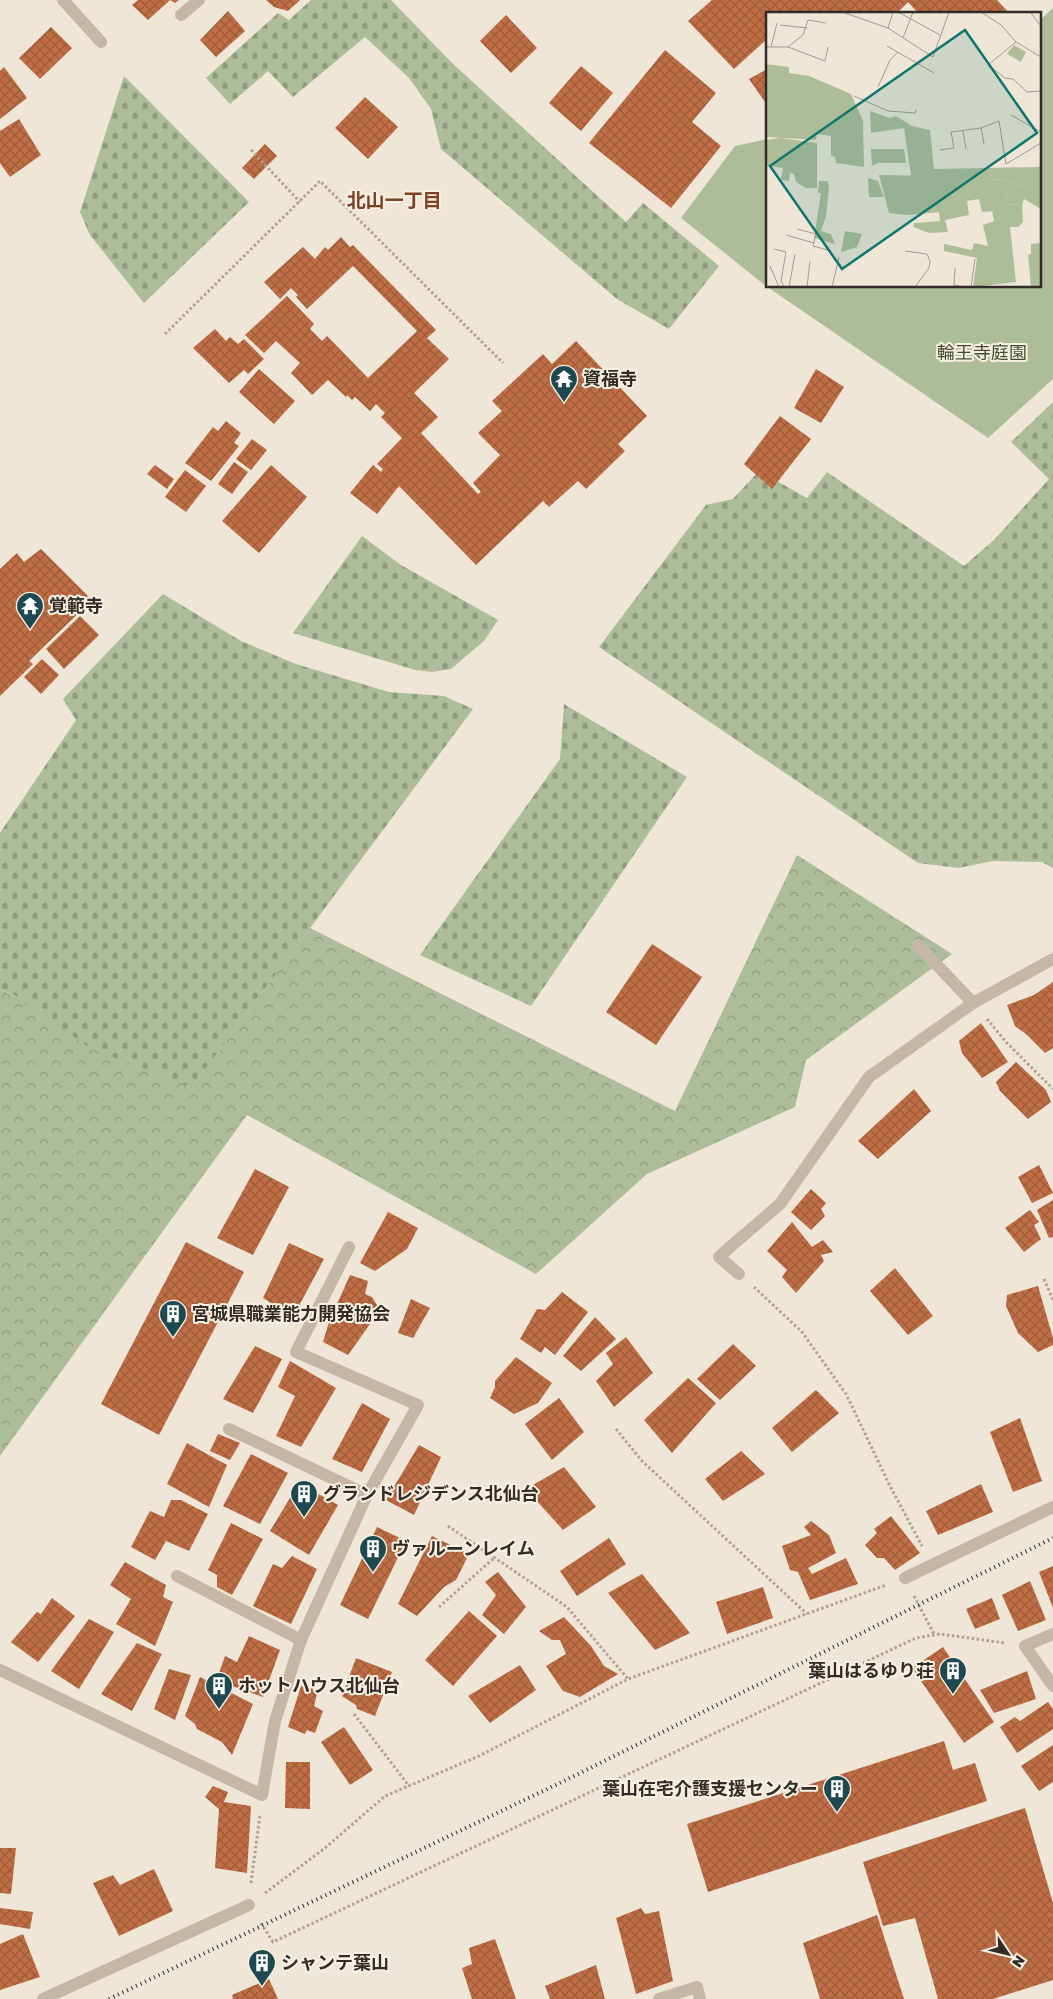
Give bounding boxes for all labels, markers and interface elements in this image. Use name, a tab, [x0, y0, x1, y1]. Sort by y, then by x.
inset map	[766, 12, 1040, 288]
district label: 北山一丁目	[346, 188, 442, 211]
park label: 輪王寺庭園	[937, 341, 1027, 363]
temple icon: 資福寺	[549, 364, 579, 403]
place label: 資福寺	[583, 367, 637, 389]
temple icon: 覚範寺	[15, 591, 45, 630]
place label: 覚範寺	[49, 594, 103, 616]
building icon: 宮城県職業能力開発協会	[158, 1299, 188, 1338]
place label: 宮城県職業能力開発協会	[192, 1302, 390, 1324]
building icon: グランドレジデンス北仙台	[289, 1479, 319, 1518]
place label: グランドレジデンス北仙台	[323, 1482, 539, 1504]
building icon: ヴァルーンレイム	[358, 1534, 388, 1573]
place label: ヴァルーンレイム	[392, 1537, 535, 1559]
building icon: 葉山はるゆり荘	[938, 1656, 968, 1695]
place label: 葉山はるゆり荘	[808, 1659, 934, 1681]
building icon: ホットハウス北仙台	[204, 1671, 234, 1710]
place label: ホットハウス北仙台	[238, 1674, 400, 1696]
building icon: 葉山在宅介護支援センター	[822, 1774, 852, 1813]
place label: 葉山在宅介護支援センター	[602, 1777, 818, 1799]
north arrow	[983, 1929, 1033, 1979]
building icon: シャンテ葉山	[247, 1948, 277, 1987]
place label: シャンテ葉山	[281, 1951, 389, 1973]
text: N	[1009, 1953, 1029, 1971]

